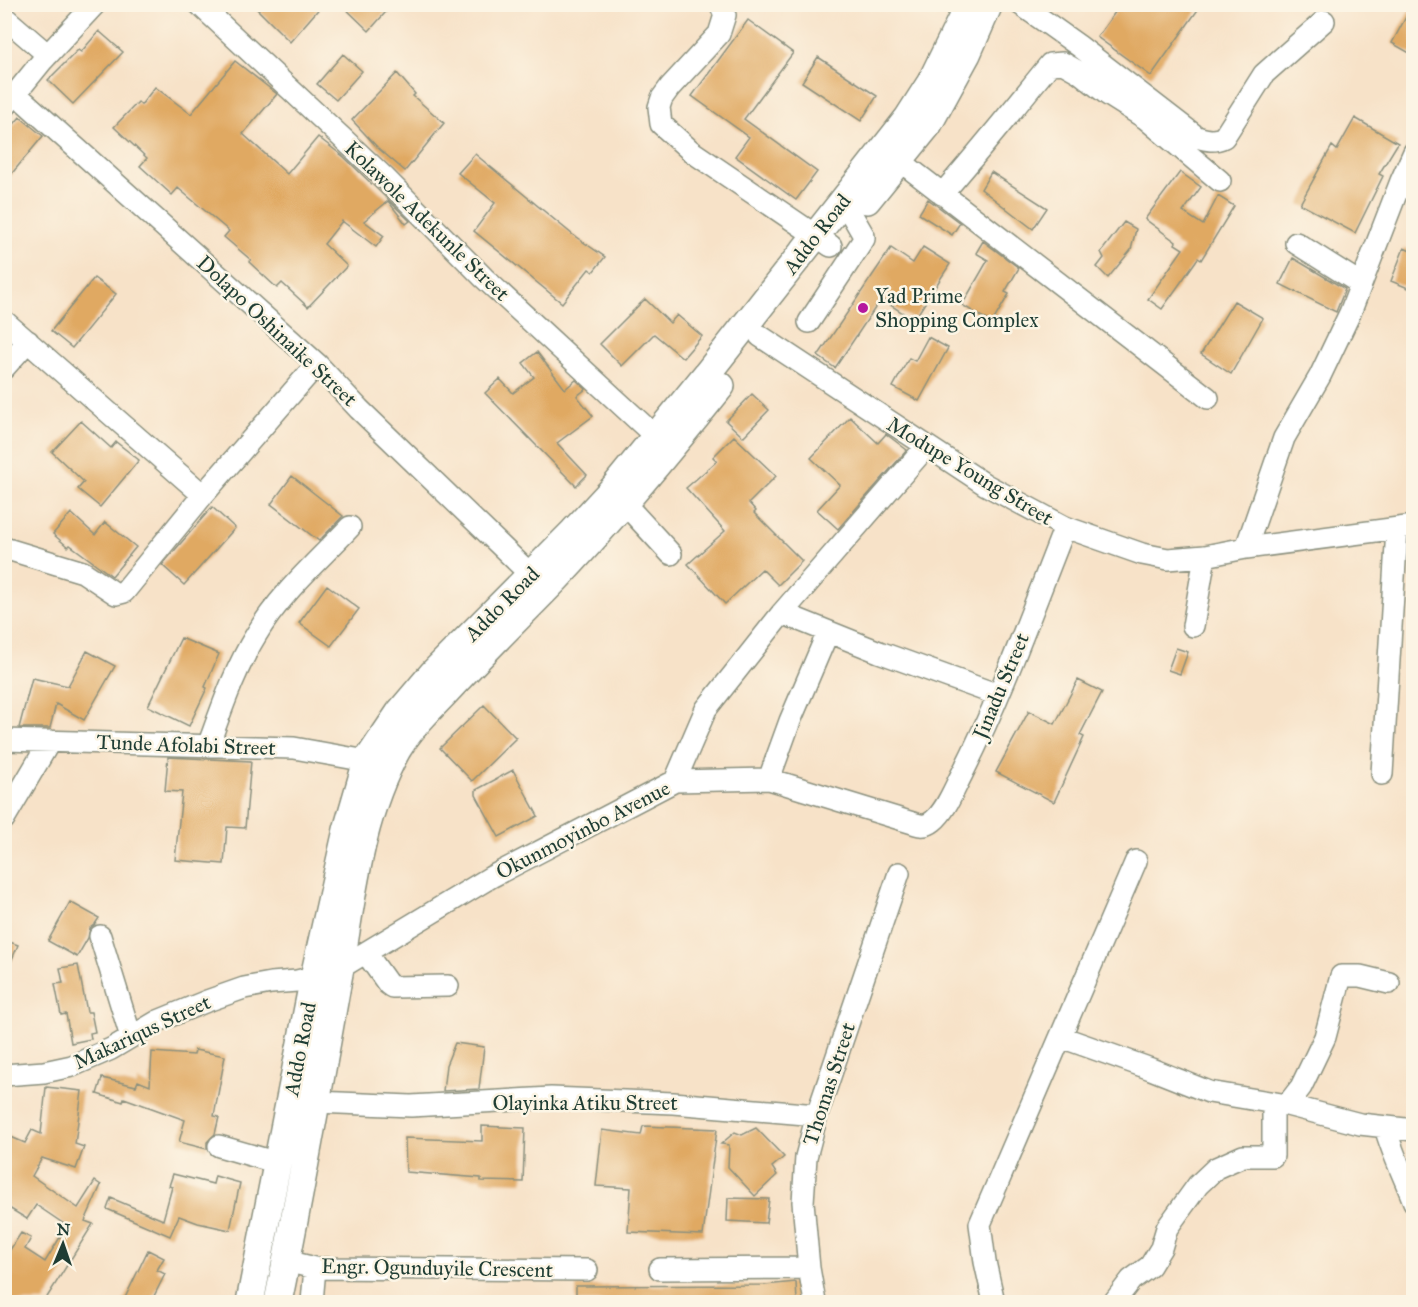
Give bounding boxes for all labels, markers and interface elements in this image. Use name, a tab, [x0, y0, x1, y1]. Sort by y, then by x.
street label: Kolawole Adekunle Street	[339, 135, 515, 307]
street label: Addo Road	[777, 188, 857, 280]
street label: Dolapo Oshinaike Street	[191, 250, 363, 412]
place label: Yad Prime Shopping Complex	[875, 283, 1039, 333]
marker: Yad Prime Shopping Complex	[856, 301, 870, 315]
street label: Modupe Young Street	[882, 411, 1058, 531]
street label: Addo Road	[458, 561, 545, 648]
street label: Jinadu Street	[966, 628, 1035, 745]
street label: Tunde Afolabi Street	[96, 729, 277, 761]
street label: Okunmoyinbo Avenue	[492, 775, 675, 885]
street label: Makariqus Street	[69, 989, 215, 1075]
street label: Addo Road	[278, 999, 322, 1099]
street label: Thomas Street	[797, 1019, 861, 1149]
street label: Olayinka Atiku Street	[492, 1090, 678, 1116]
north arrow	[33, 1214, 93, 1274]
text: N	[56, 1220, 71, 1239]
street label: Engr. Ogunduyile Crescent	[321, 1253, 554, 1283]

